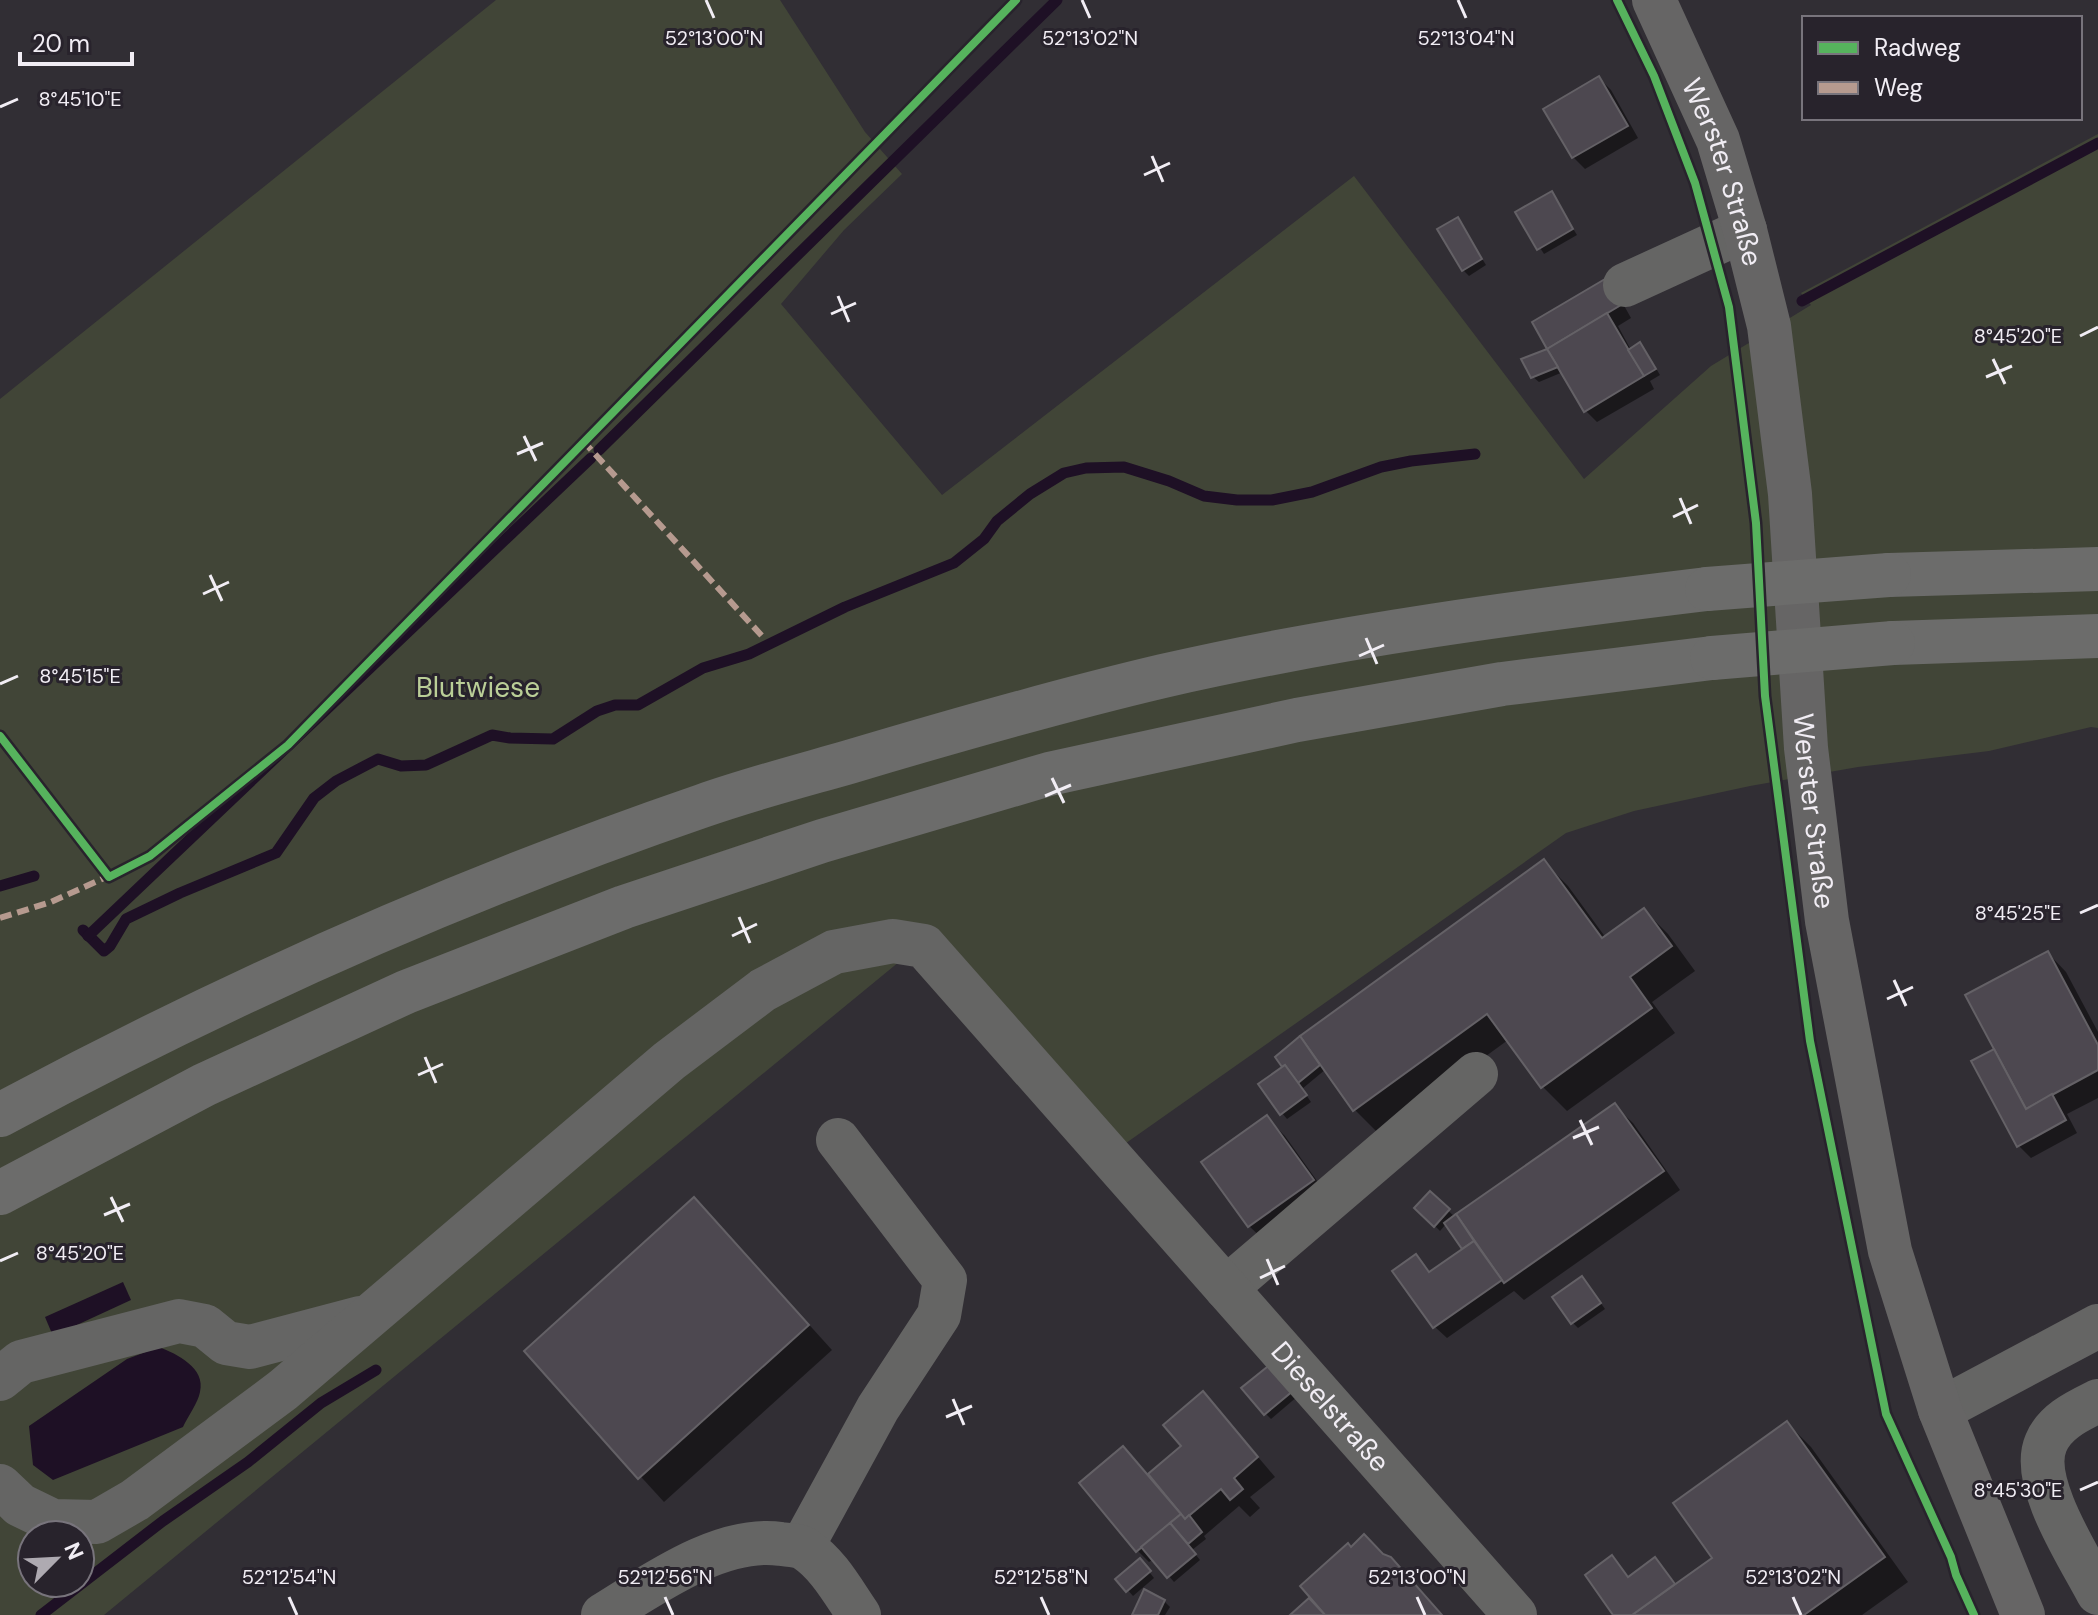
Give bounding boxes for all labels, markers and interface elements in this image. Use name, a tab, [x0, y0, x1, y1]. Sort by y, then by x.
scale bar	[20, 16, 132, 66]
legend	[1802, 16, 2082, 120]
text: 52°13'00"N	[665, 25, 763, 51]
text: 52°13'02"N	[1042, 25, 1138, 51]
text: 52°13'04"N	[1418, 25, 1514, 51]
text: 20 m	[32, 28, 90, 59]
text: Radweg	[1874, 32, 1961, 63]
street label: Werster Straße	[1673, 72, 1771, 270]
text: Weg	[1874, 72, 1923, 103]
text: 8°45'10"E	[38, 86, 122, 112]
text: 8°45'20"E	[1974, 323, 2062, 349]
text: 8°45'15"E	[39, 663, 121, 689]
park label: Blutwiese	[416, 669, 540, 706]
street label: Werster Straße	[1785, 712, 1843, 911]
text: 8°45'25"E	[1975, 900, 2061, 926]
text: 8°45'20"E	[36, 1240, 124, 1266]
street label: Dieselstraße	[1263, 1334, 1398, 1480]
text: 8°45'30"E	[1974, 1477, 2062, 1503]
north arrow	[16, 1519, 96, 1599]
text: N	[57, 1538, 90, 1564]
text: 52°12'54"N	[242, 1564, 336, 1590]
text: 52°12'56"N	[618, 1564, 712, 1590]
text: 52°12'58"N	[994, 1564, 1088, 1590]
text: 52°13'00"N	[1368, 1564, 1466, 1590]
text: 52°13'02"N	[1745, 1564, 1841, 1590]

